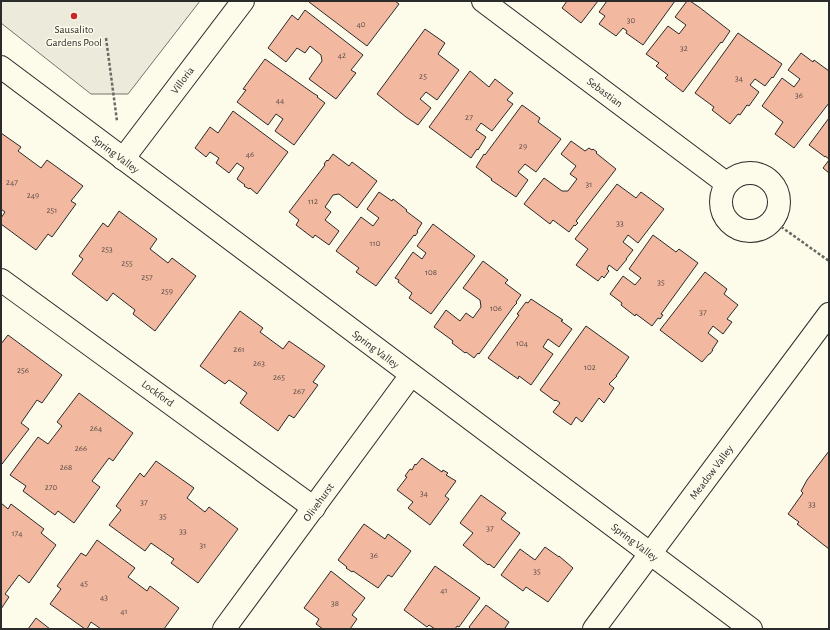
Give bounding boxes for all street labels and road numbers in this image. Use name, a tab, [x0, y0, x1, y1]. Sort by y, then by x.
street label: Villoria	[169, 65, 196, 96]
street label: Sebastian	[585, 75, 625, 109]
street label: Spring Valley	[90, 133, 141, 176]
street label: Spring Valley	[350, 328, 401, 371]
street label: Lockford	[140, 378, 176, 409]
street label: Meadow Valley	[688, 443, 735, 501]
street label: Olivehurst	[301, 481, 336, 523]
street label: Spring Valley	[609, 521, 660, 564]

